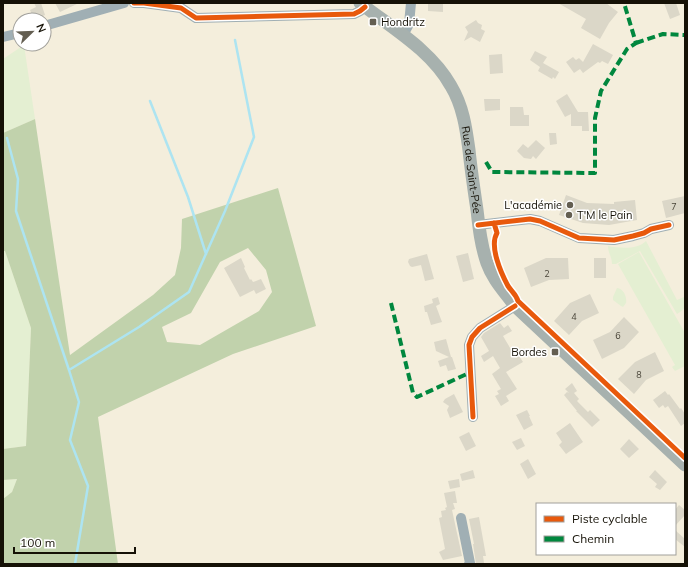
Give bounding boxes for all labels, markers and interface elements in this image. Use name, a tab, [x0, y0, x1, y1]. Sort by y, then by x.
north arrow	[12, 12, 52, 52]
place label: Hondritz	[381, 15, 425, 29]
marker: Hondritz	[368, 17, 378, 27]
text: N	[33, 22, 49, 35]
street label: Rue de Saint-Pée	[458, 125, 484, 214]
place label: L'académie	[504, 198, 562, 212]
marker: L'académie	[565, 200, 575, 210]
house number: 7	[671, 201, 677, 212]
place label: T'M le Pain	[577, 208, 632, 222]
marker: T'M le Pain	[564, 210, 574, 220]
house number: 2	[544, 268, 550, 279]
house number: 4	[571, 311, 577, 322]
house number: 6	[615, 330, 621, 341]
place label: Bordes	[511, 345, 547, 359]
marker: Bordes	[550, 347, 560, 357]
house number: 8	[636, 369, 642, 380]
legend	[536, 503, 676, 555]
text: Piste cyclable	[572, 511, 647, 526]
scale bar	[14, 529, 135, 555]
text: Chemin	[572, 531, 614, 546]
text: 100 m	[20, 535, 55, 550]

